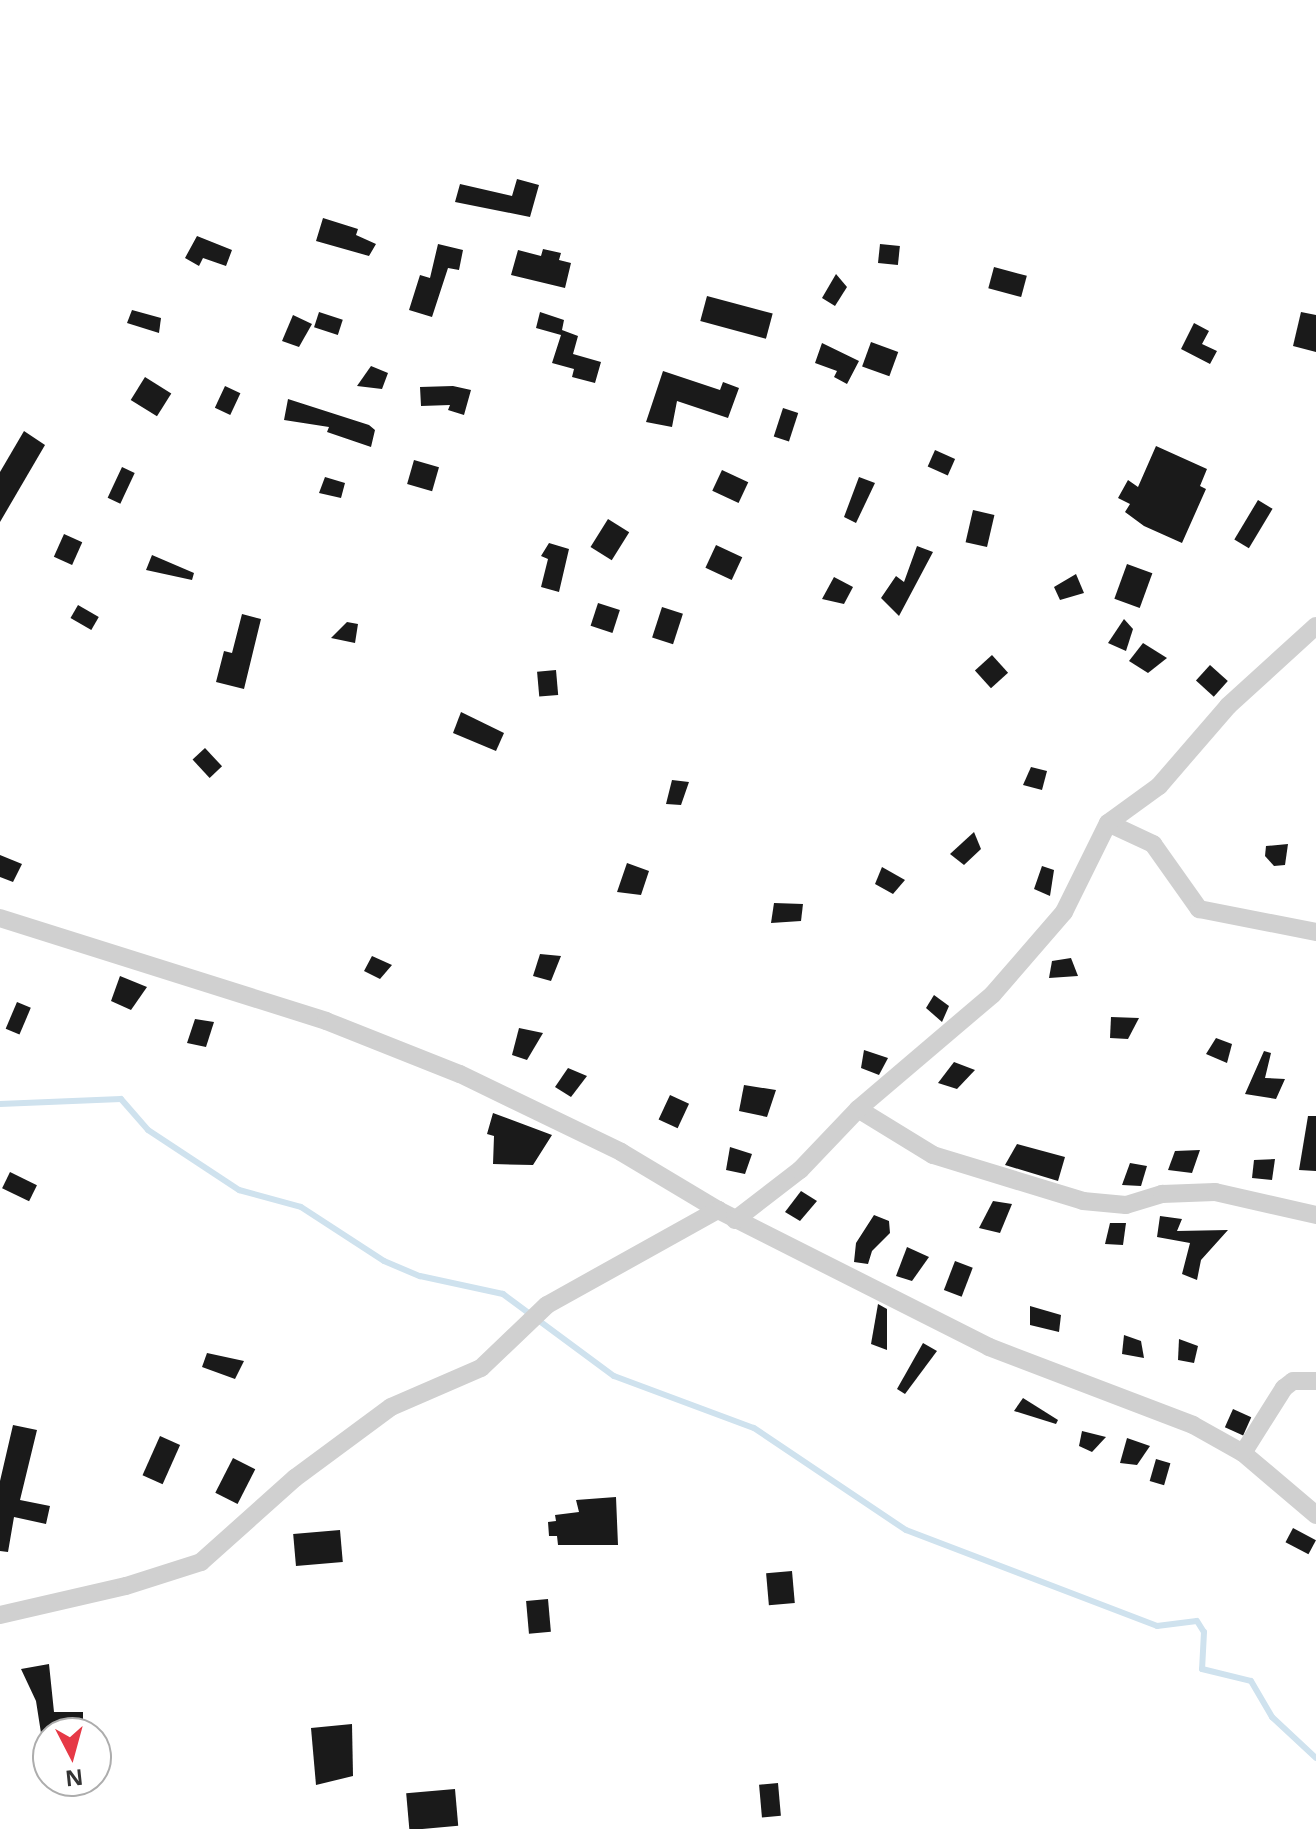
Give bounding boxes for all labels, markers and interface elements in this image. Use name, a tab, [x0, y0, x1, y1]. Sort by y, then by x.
north arrow	[32, 1717, 112, 1797]
text: N	[64, 1763, 85, 1795]

